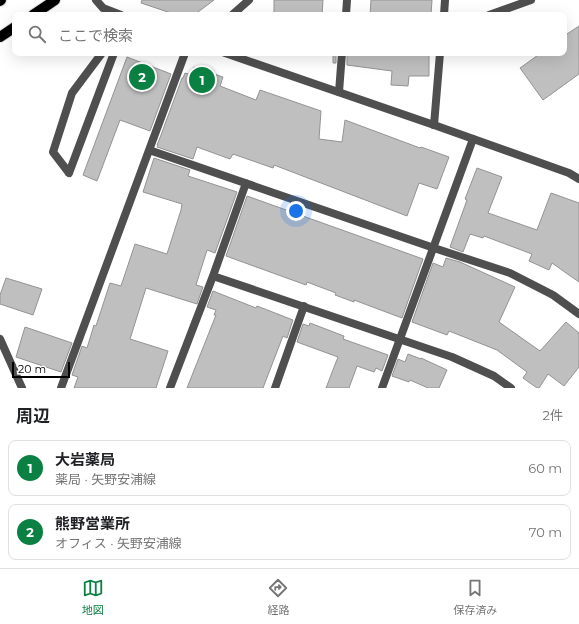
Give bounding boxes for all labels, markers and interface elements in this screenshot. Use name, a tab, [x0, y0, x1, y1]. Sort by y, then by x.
search box	[12, 12, 567, 56]
icon: search	[26, 23, 48, 45]
text: ここで検索	[58, 26, 133, 45]
pin: 2	[129, 62, 155, 92]
pin: 1	[189, 65, 215, 95]
your location	[286, 201, 306, 221]
scale bar	[12, 360, 70, 379]
text: 20 m	[18, 362, 46, 376]
text: 周辺	[16, 406, 50, 426]
text: 2件	[543, 407, 563, 423]
text: 大岩薬局	[55, 450, 115, 469]
text: 1	[27, 460, 33, 476]
text: 60 m	[528, 460, 562, 476]
text: 薬局 · 矢野安浦線	[55, 471, 156, 487]
text: 熊野営業所	[55, 514, 130, 533]
text: 2	[26, 524, 34, 540]
text: 70 m	[529, 524, 562, 540]
text: オフィス · 矢野安浦線	[55, 535, 182, 551]
tab: 地図	[82, 577, 104, 617]
tab: 経路	[267, 577, 289, 617]
tab: 保存済み	[453, 577, 497, 617]

